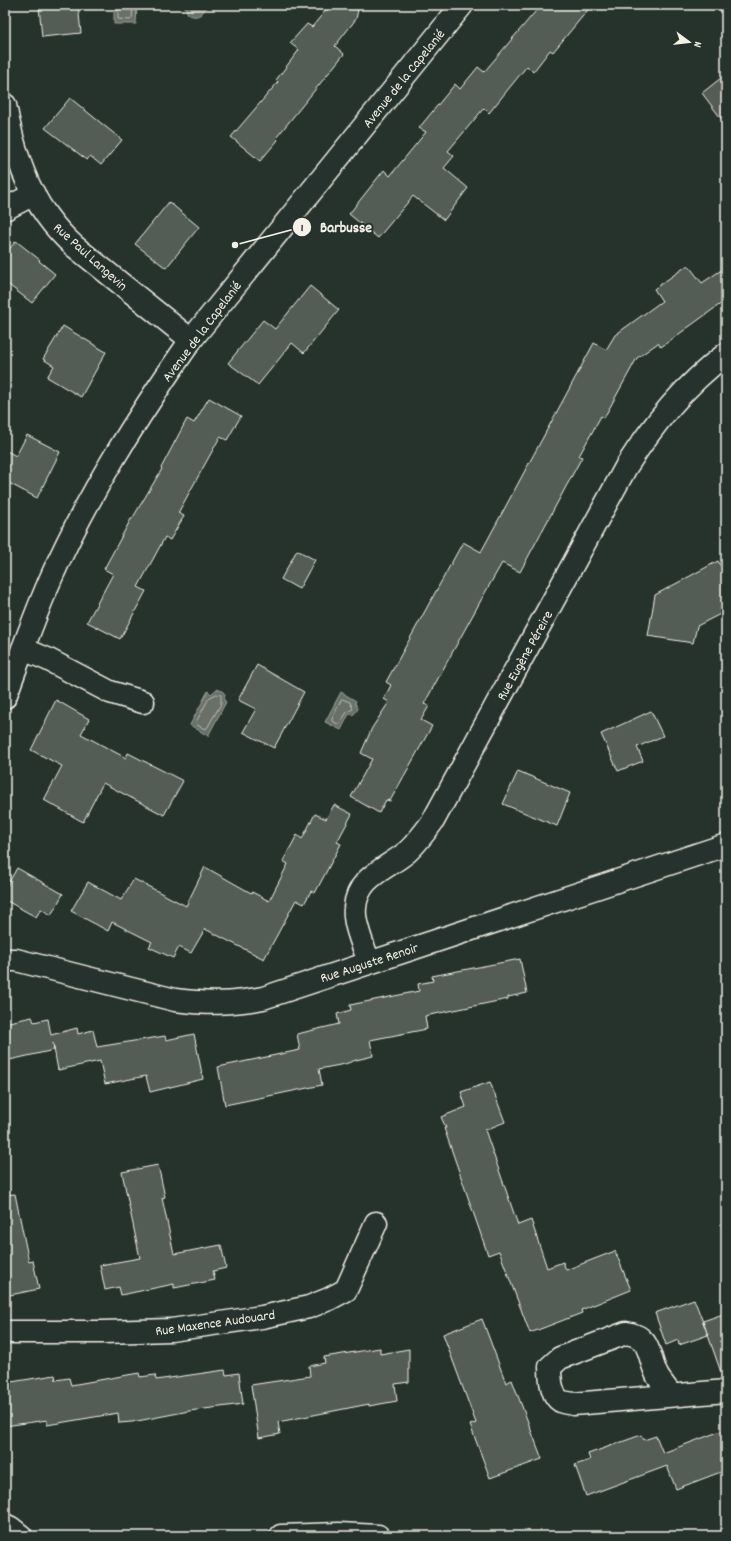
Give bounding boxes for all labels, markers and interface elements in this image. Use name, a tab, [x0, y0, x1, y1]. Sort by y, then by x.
north arrow	[669, 22, 709, 62]
street label: Avenue de la Capelanié	[359, 26, 451, 133]
text: N	[688, 39, 705, 49]
callout: Barbusse	[292, 213, 380, 240]
text: Barbusse	[320, 218, 372, 240]
street label: Rue Paul Langevin	[48, 219, 131, 296]
text: 1	[301, 220, 304, 237]
street label: Avenue de la Capelanié	[158, 278, 247, 387]
street label: Rue Eugène Péreire	[493, 607, 559, 705]
street label: Rue Auguste Renoir	[318, 938, 422, 989]
street label: Rue Maxence Audouard	[154, 1306, 276, 1342]

